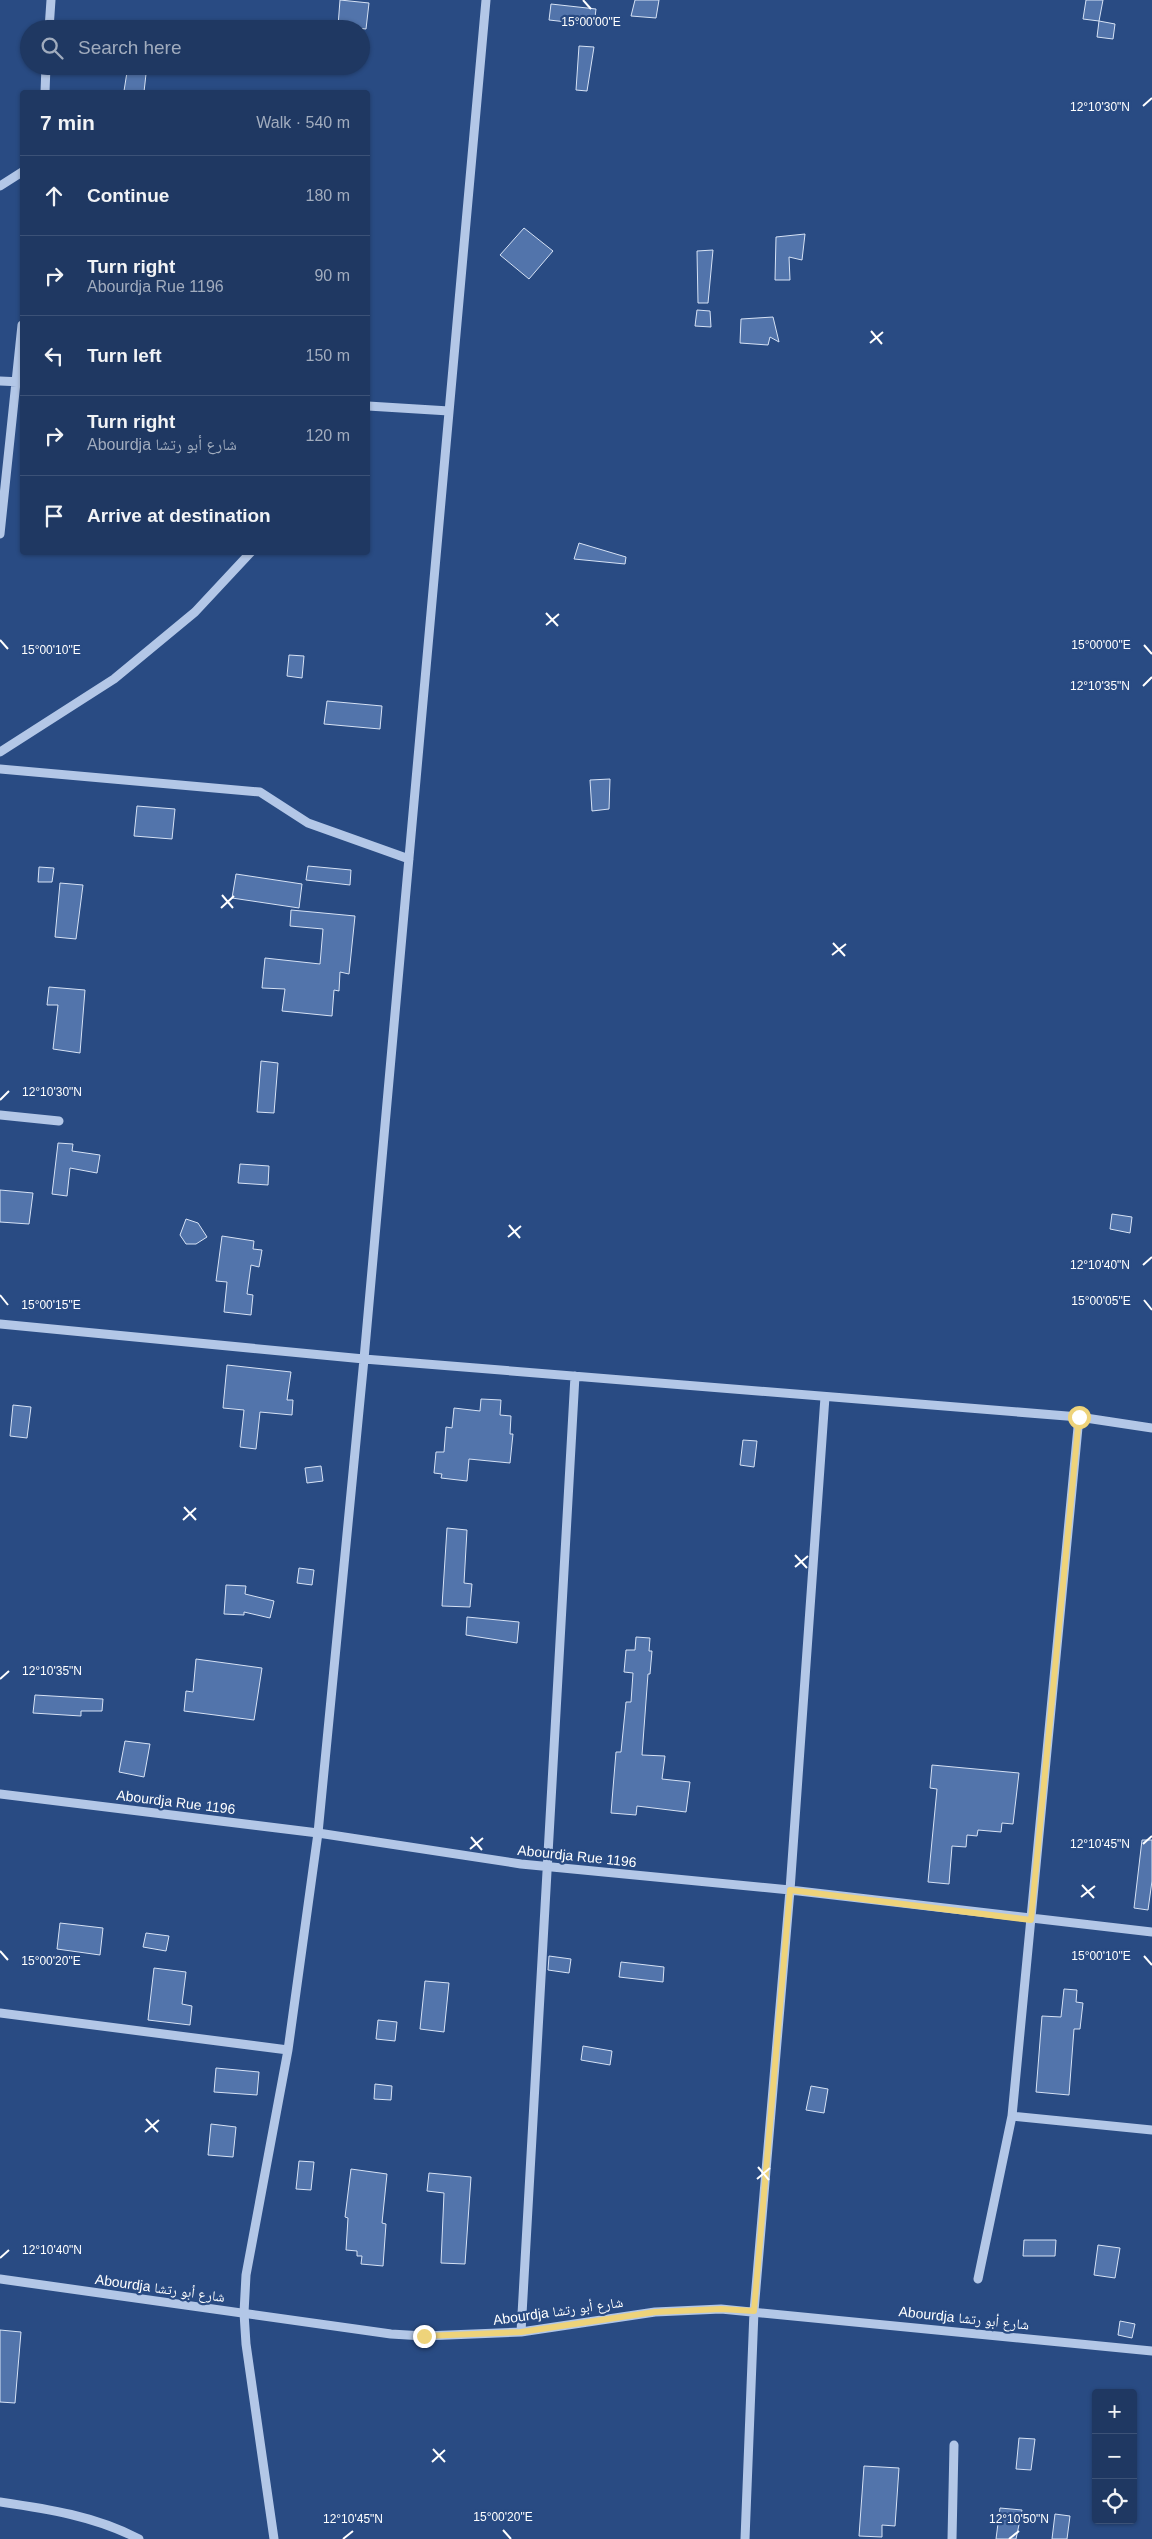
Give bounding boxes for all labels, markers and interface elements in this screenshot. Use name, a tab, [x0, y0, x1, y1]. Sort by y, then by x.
text: 15°00'00"E	[561, 15, 621, 29]
search box	[20, 20, 370, 75]
icon: search	[38, 34, 66, 62]
text: Search here	[78, 37, 182, 58]
text: 12°10'30"N	[1070, 100, 1130, 114]
text: 7 min	[40, 111, 95, 134]
text: Walk · 540 m	[256, 114, 350, 131]
icon: ahead	[40, 182, 68, 210]
text: Continue	[87, 185, 169, 206]
text: 180 m	[306, 187, 350, 204]
text: Turn right	[87, 256, 175, 277]
icon: right	[40, 262, 68, 290]
text: 90 m	[314, 267, 350, 284]
text: Abourdja Rue 1196	[87, 278, 224, 295]
icon: left	[40, 342, 68, 370]
text: Turn left	[87, 345, 162, 366]
text: 150 m	[306, 347, 350, 364]
text: Turn right	[87, 411, 175, 432]
icon: right	[40, 422, 68, 450]
text: 120 m	[306, 427, 350, 444]
text: Abourdja شارع أبو رتشا	[87, 436, 237, 453]
icon: arrive	[40, 502, 68, 530]
text: Arrive at destination	[87, 505, 271, 526]
text: 15°00'00"E	[1071, 638, 1131, 652]
text: 15°00'10"E	[21, 643, 81, 657]
text: 12°10'35"N	[1070, 679, 1130, 693]
text: 12°10'30"N	[22, 1085, 82, 1099]
text: 12°10'40"N	[1070, 1258, 1130, 1272]
text: 15°00'05"E	[1071, 1294, 1131, 1308]
text: 15°00'15"E	[21, 1298, 81, 1312]
route start	[1068, 1406, 1091, 1429]
text: 12°10'35"N	[22, 1664, 82, 1678]
street label: Abourdja Rue 1196	[116, 1787, 237, 1817]
text: 12°10'45"N	[1070, 1837, 1130, 1851]
street label: Abourdja Rue 1196	[517, 1842, 638, 1870]
text: 15°00'10"E	[1071, 1949, 1131, 1963]
text: 15°00'20"E	[21, 1954, 81, 1968]
text: 12°10'40"N	[22, 2243, 82, 2257]
street label: Abourdja شارع أبو رتشا	[94, 2271, 226, 2307]
street label: Abourdja شارع أبو رتشا	[492, 2294, 624, 2330]
street label: Abourdja شارع أبو رتشا	[898, 2303, 1030, 2335]
route end	[413, 2325, 436, 2348]
map controls	[1092, 2389, 1137, 2524]
button: +	[1092, 2389, 1137, 2434]
button: −	[1092, 2434, 1137, 2479]
button: locate	[1092, 2479, 1137, 2524]
text: 15°00'20"E	[473, 2510, 533, 2524]
text: 12°10'45"N	[323, 2512, 383, 2526]
text: 12°10'50"N	[989, 2512, 1049, 2526]

